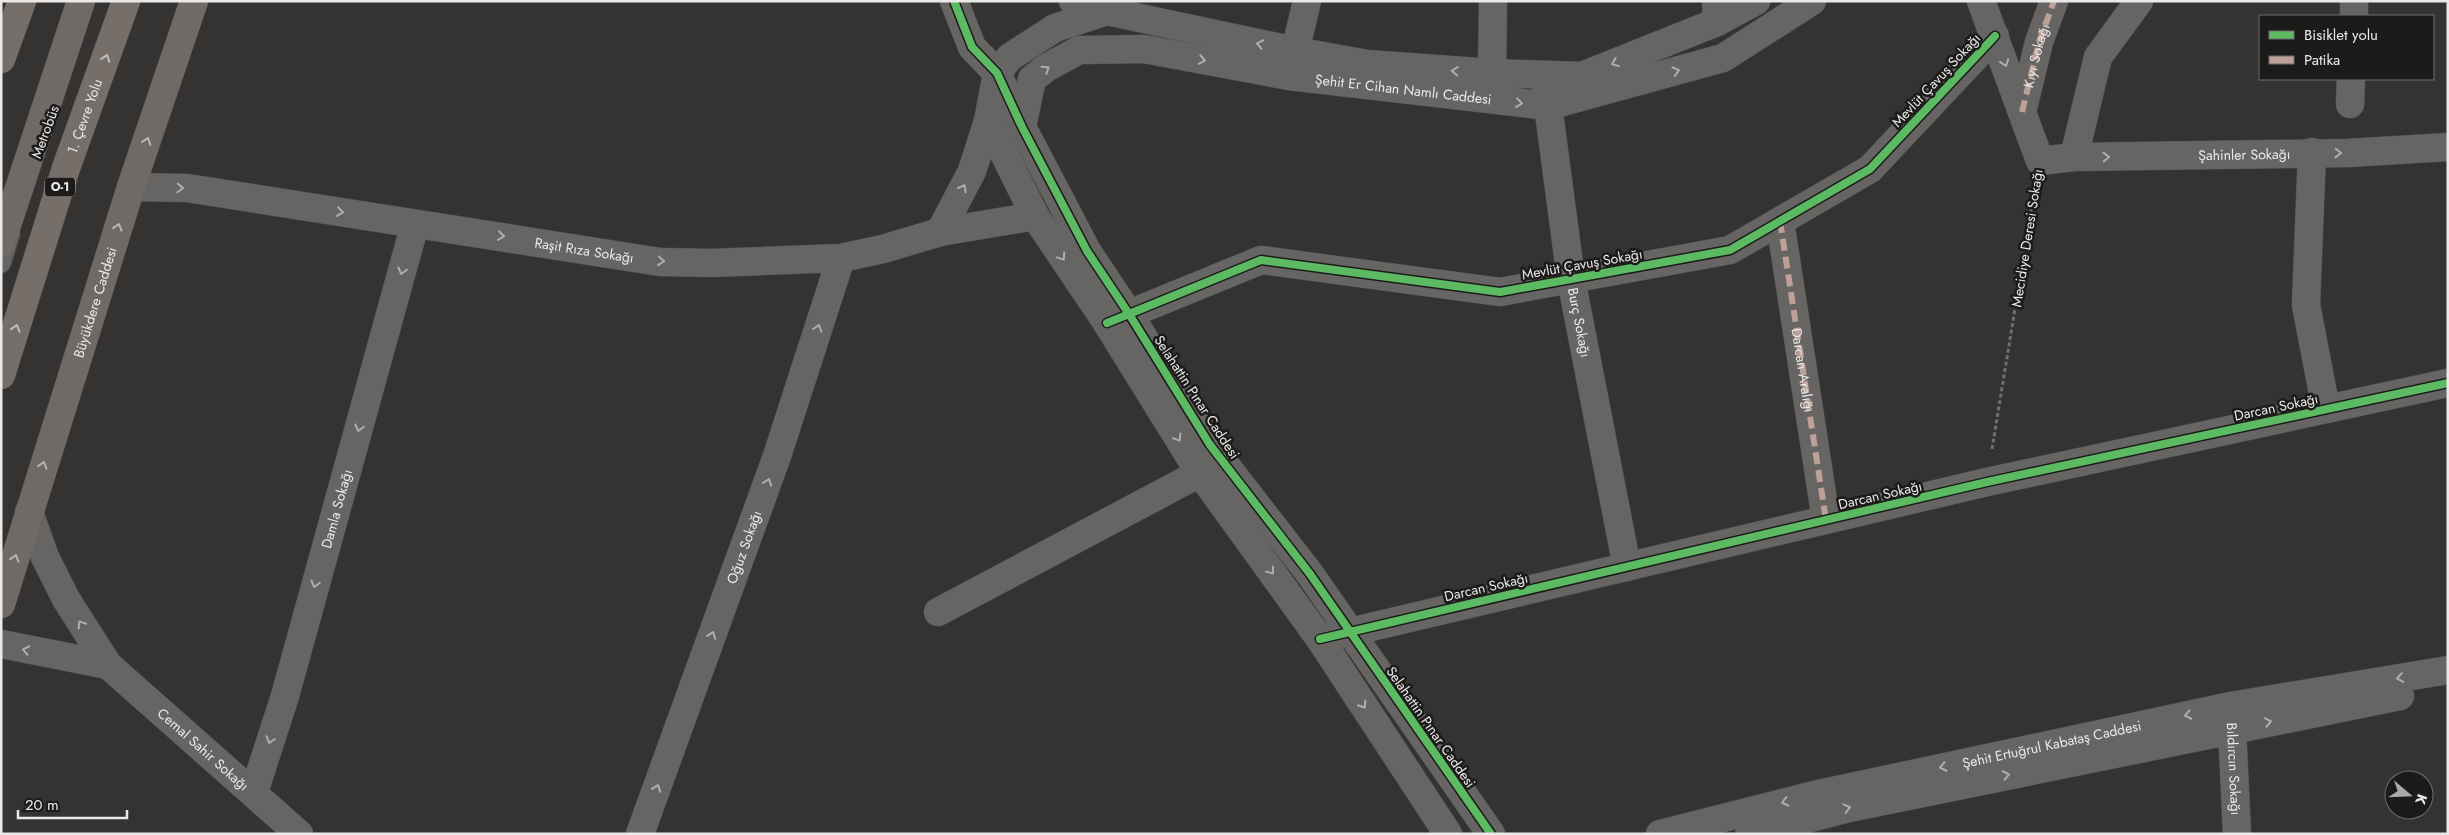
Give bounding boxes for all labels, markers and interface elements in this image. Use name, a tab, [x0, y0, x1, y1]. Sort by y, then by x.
legend	[2259, 15, 2434, 80]
street label: Kıyı Sokağı	[2018, 21, 2055, 90]
text: Bisiklet yolu	[2304, 24, 2378, 46]
street label: Mevlüt Çavuş Sokağı	[1887, 29, 1985, 131]
one-way arrow	[1256, 39, 1264, 49]
text: Patika	[2304, 49, 2340, 71]
one-way arrow	[100, 54, 110, 63]
one-way arrow	[1198, 54, 1206, 64]
one-way arrow	[1611, 57, 1620, 67]
one-way arrow	[1999, 58, 2009, 67]
one-way arrow	[1451, 65, 1459, 76]
one-way arrow	[1040, 66, 1049, 75]
one-way arrow	[1672, 66, 1681, 77]
street label: Şehit Er Cihan Namlı Caddesi	[1314, 69, 1493, 109]
street label: 1. Çevre Yolu	[62, 76, 107, 156]
one-way arrow	[1515, 97, 1523, 108]
street label: Metrobüs	[26, 102, 64, 161]
one-way arrow	[141, 137, 151, 145]
street label: Şahinler Sokağı	[2198, 144, 2290, 165]
one-way arrow	[2335, 148, 2343, 158]
one-way arrow	[2102, 151, 2110, 162]
street label: Mecidiye Deresi Sokağı	[2006, 167, 2048, 309]
road number: O-1	[45, 178, 75, 196]
one-way arrow	[176, 183, 184, 193]
one-way arrow	[956, 185, 966, 194]
one-way arrow	[337, 206, 345, 217]
one-way arrow	[113, 223, 123, 232]
one-way arrow	[497, 230, 505, 241]
street label: Raşit Rıza Sokağı	[533, 233, 635, 268]
street label: Büyükdere Caddesi	[68, 244, 122, 360]
street label: Mevlüt Çavuş Sokağı	[1520, 244, 1644, 284]
one-way arrow	[1056, 251, 1065, 260]
one-way arrow	[658, 256, 666, 267]
one-way arrow	[397, 267, 408, 275]
street label: Burç Sokağı	[1563, 286, 1596, 359]
one-way arrow	[813, 324, 823, 333]
one-way arrow	[10, 325, 20, 333]
street label: Darcan Aralığı	[1787, 327, 1819, 414]
street label: Selahattin Pınar Caddesi	[1149, 331, 1245, 463]
street label: Darcan Sokağı	[2232, 388, 2320, 426]
one-way arrow	[354, 423, 364, 431]
one-way arrow	[1171, 432, 1181, 441]
one-way arrow	[38, 462, 48, 470]
street label: Damla Sokağı	[316, 467, 357, 551]
street label: Darcan Sokağı	[1836, 476, 1924, 514]
one-way arrow	[762, 479, 772, 487]
street label: Oğuz Sokağı	[721, 508, 766, 587]
one-way arrow	[9, 554, 19, 562]
one-way arrow	[1265, 565, 1274, 575]
street label: Darcan Sokağı	[1442, 568, 1530, 606]
one-way arrow	[311, 580, 321, 588]
one-way arrow	[77, 621, 87, 630]
one-way arrow	[706, 631, 716, 640]
one-way arrow	[21, 645, 30, 656]
street label: Selahattin Pınar Caddesi	[1382, 662, 1480, 792]
one-way arrow	[2395, 672, 2404, 682]
one-way arrow	[1357, 699, 1366, 708]
street label: Cemal Sahir Sokağı	[153, 703, 253, 795]
one-way arrow	[2184, 709, 2192, 720]
street label: Şehit Ertuğrul Kabataş Caddesi	[1960, 715, 2143, 773]
one-way arrow	[2264, 717, 2272, 728]
street label: Bıldırcın Sokağı	[2222, 722, 2246, 816]
one-way arrow	[266, 736, 276, 744]
one-way arrow	[1939, 761, 1948, 772]
one-way arrow	[2001, 770, 2010, 781]
north arrow	[2384, 770, 2434, 820]
one-way arrow	[651, 784, 661, 793]
scale bar	[18, 788, 126, 820]
text: K	[2410, 791, 2432, 807]
text: 20 m	[25, 794, 59, 816]
one-way arrow	[1780, 796, 1789, 807]
one-way arrow	[1842, 803, 1851, 814]

